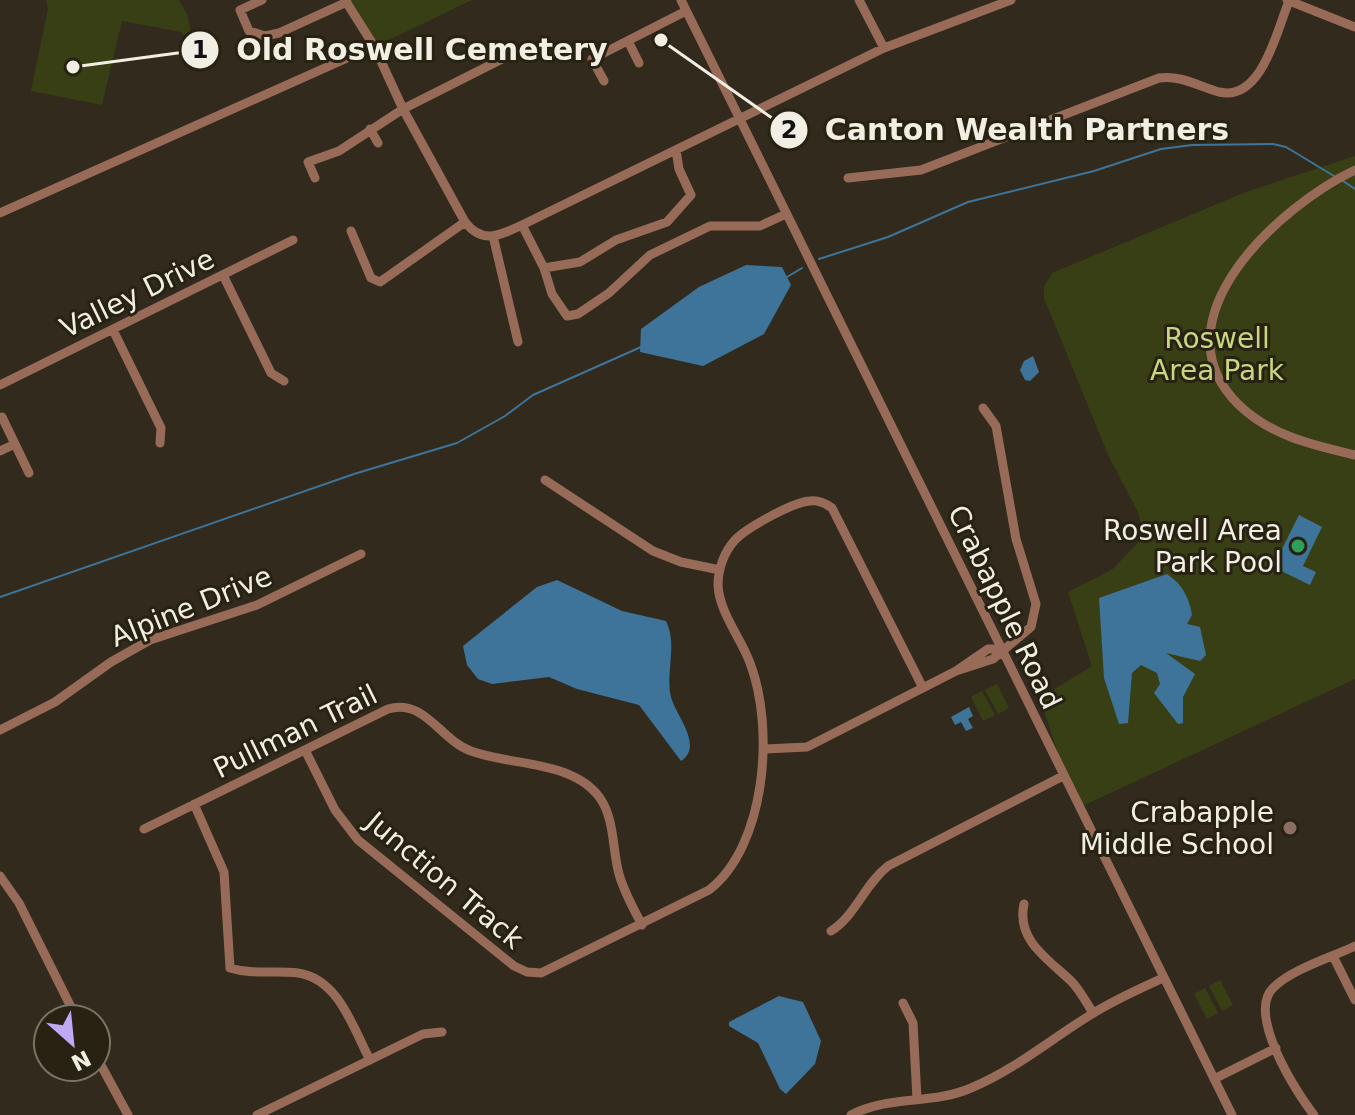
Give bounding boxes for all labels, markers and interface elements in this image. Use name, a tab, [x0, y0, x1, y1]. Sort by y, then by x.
callout: Old Roswell Cemetery	[180, 23, 623, 77]
text: Old Roswell Cemetery	[236, 32, 608, 67]
text: 1	[192, 36, 208, 64]
callout: Canton Wealth Partners	[769, 103, 1245, 157]
text: Canton Wealth Partners	[825, 112, 1229, 147]
text: 2	[781, 116, 797, 144]
street label: Valley Drive	[55, 242, 220, 345]
park label: Roswell Area Park	[1150, 322, 1285, 387]
street label: Crabapple Road	[941, 500, 1068, 715]
place label: Roswell Area Park Pool	[1103, 514, 1282, 579]
marker: Roswell Area Park Pool	[1289, 537, 1307, 555]
street label: Alpine Drive	[106, 559, 277, 654]
street label: Pullman Trail	[208, 678, 382, 785]
place label: Crabapple Middle School	[1080, 796, 1274, 861]
street label: Junction Track	[358, 804, 531, 956]
marker: Crabapple Middle School	[1281, 819, 1299, 837]
north arrow	[32, 1003, 112, 1083]
text: N	[67, 1045, 95, 1076]

